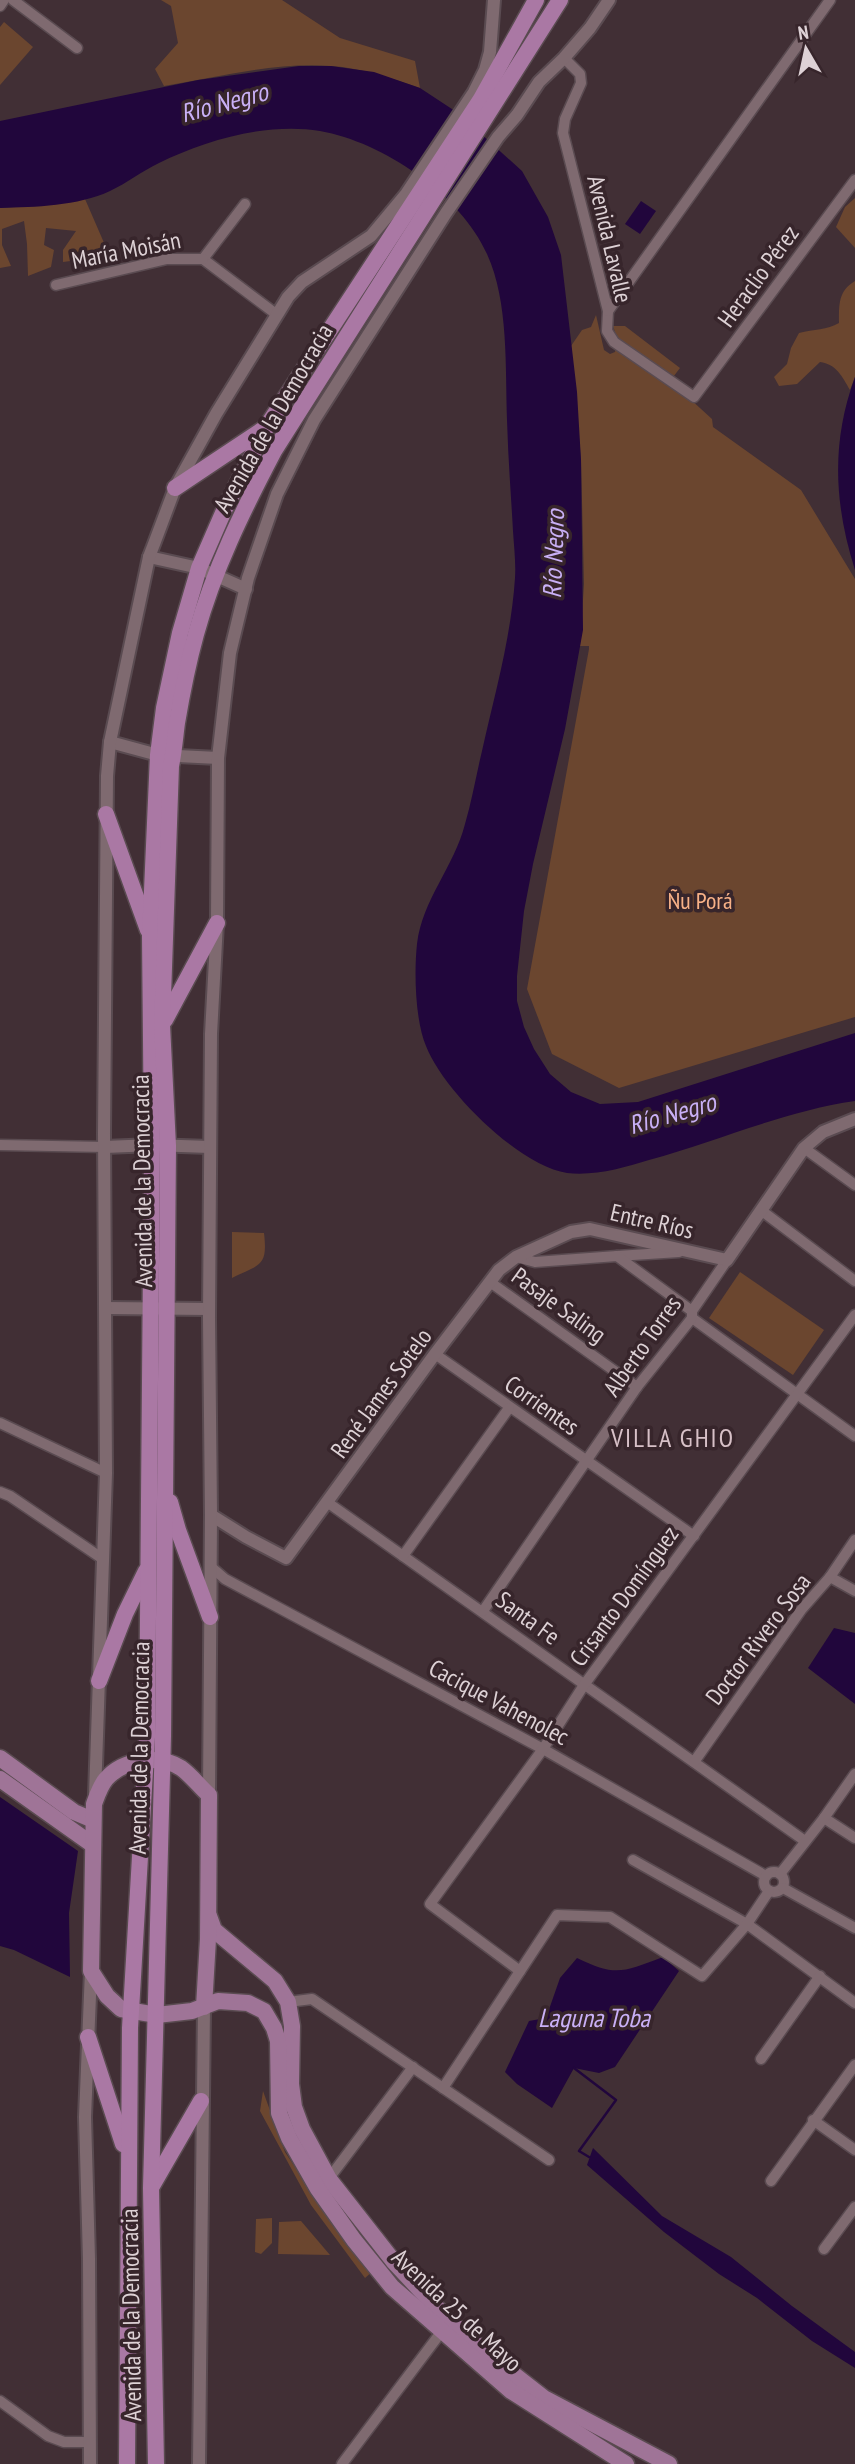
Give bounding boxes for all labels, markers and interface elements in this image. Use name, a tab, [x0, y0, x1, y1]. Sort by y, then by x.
north arrow	[771, 14, 841, 84]
text: N	[796, 20, 810, 45]
water label: Río Negro	[177, 74, 273, 129]
street label: Avenida Lavalle	[580, 172, 640, 306]
street label: Heraclio Pérez	[711, 219, 805, 333]
street label: María Moisán	[69, 224, 183, 276]
street label: Avenida de la Democracia	[206, 318, 340, 518]
water label: Río Negro	[535, 507, 571, 599]
park label: Ñu Porá	[667, 885, 733, 916]
street label: Avenida de la Democracia	[125, 1074, 159, 1288]
water label: Río Negro	[625, 1084, 721, 1141]
street label: Entre Ríos	[607, 1196, 697, 1246]
street label: Pasaje Saling	[506, 1260, 612, 1350]
street label: Alberto Torres	[596, 1290, 688, 1402]
street label: René James Sotelo	[323, 1322, 439, 1464]
street label: Corrientes	[499, 1368, 585, 1442]
district label: VILLA GHIO	[610, 1421, 735, 1454]
street label: Crisanto Domínguez	[563, 1520, 685, 1672]
street label: Doctor Rivero Sosa	[699, 1567, 817, 1711]
street label: Santa Fe	[490, 1584, 566, 1652]
street label: Avenida de la Democracia	[122, 1641, 156, 1855]
street label: Cacique Vahenolec	[424, 1652, 575, 1752]
water label: Laguna Toba	[538, 2001, 652, 2034]
street label: Avenida de la Democracia	[114, 2208, 148, 2422]
street label: Avenida 25 de Mayo	[385, 2242, 529, 2378]

